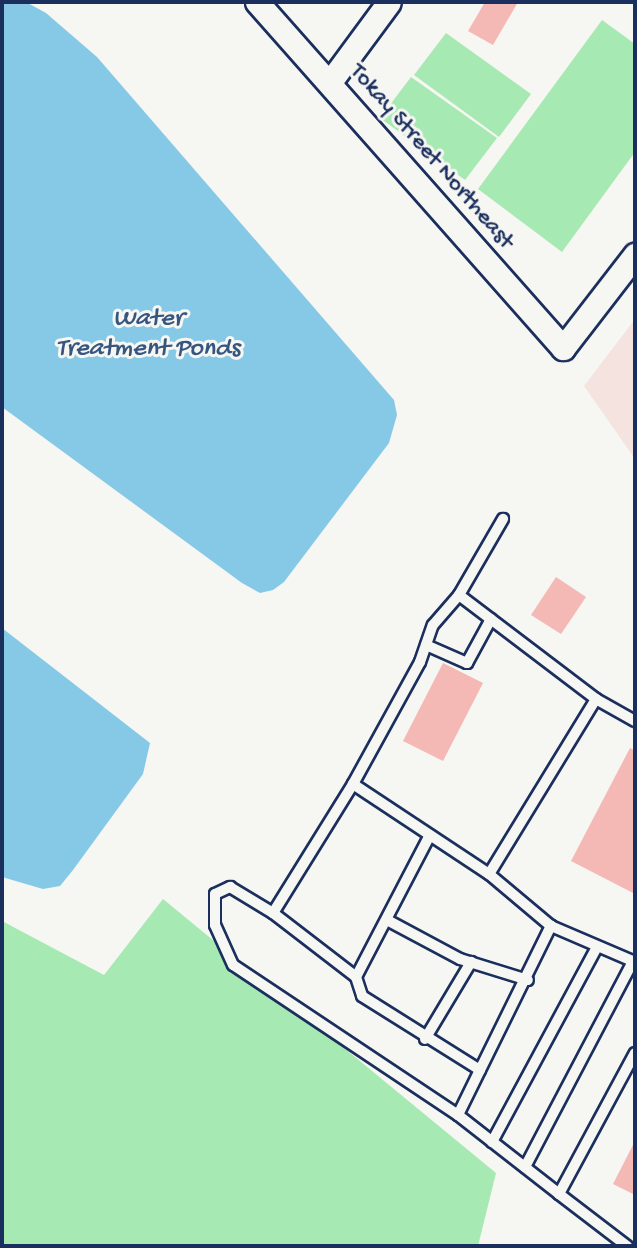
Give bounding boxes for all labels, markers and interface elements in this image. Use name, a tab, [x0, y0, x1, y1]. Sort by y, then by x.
street label: Tokay Street Northeast	[343, 58, 519, 256]
water label: Water Treatment Ponds	[56, 304, 240, 366]

